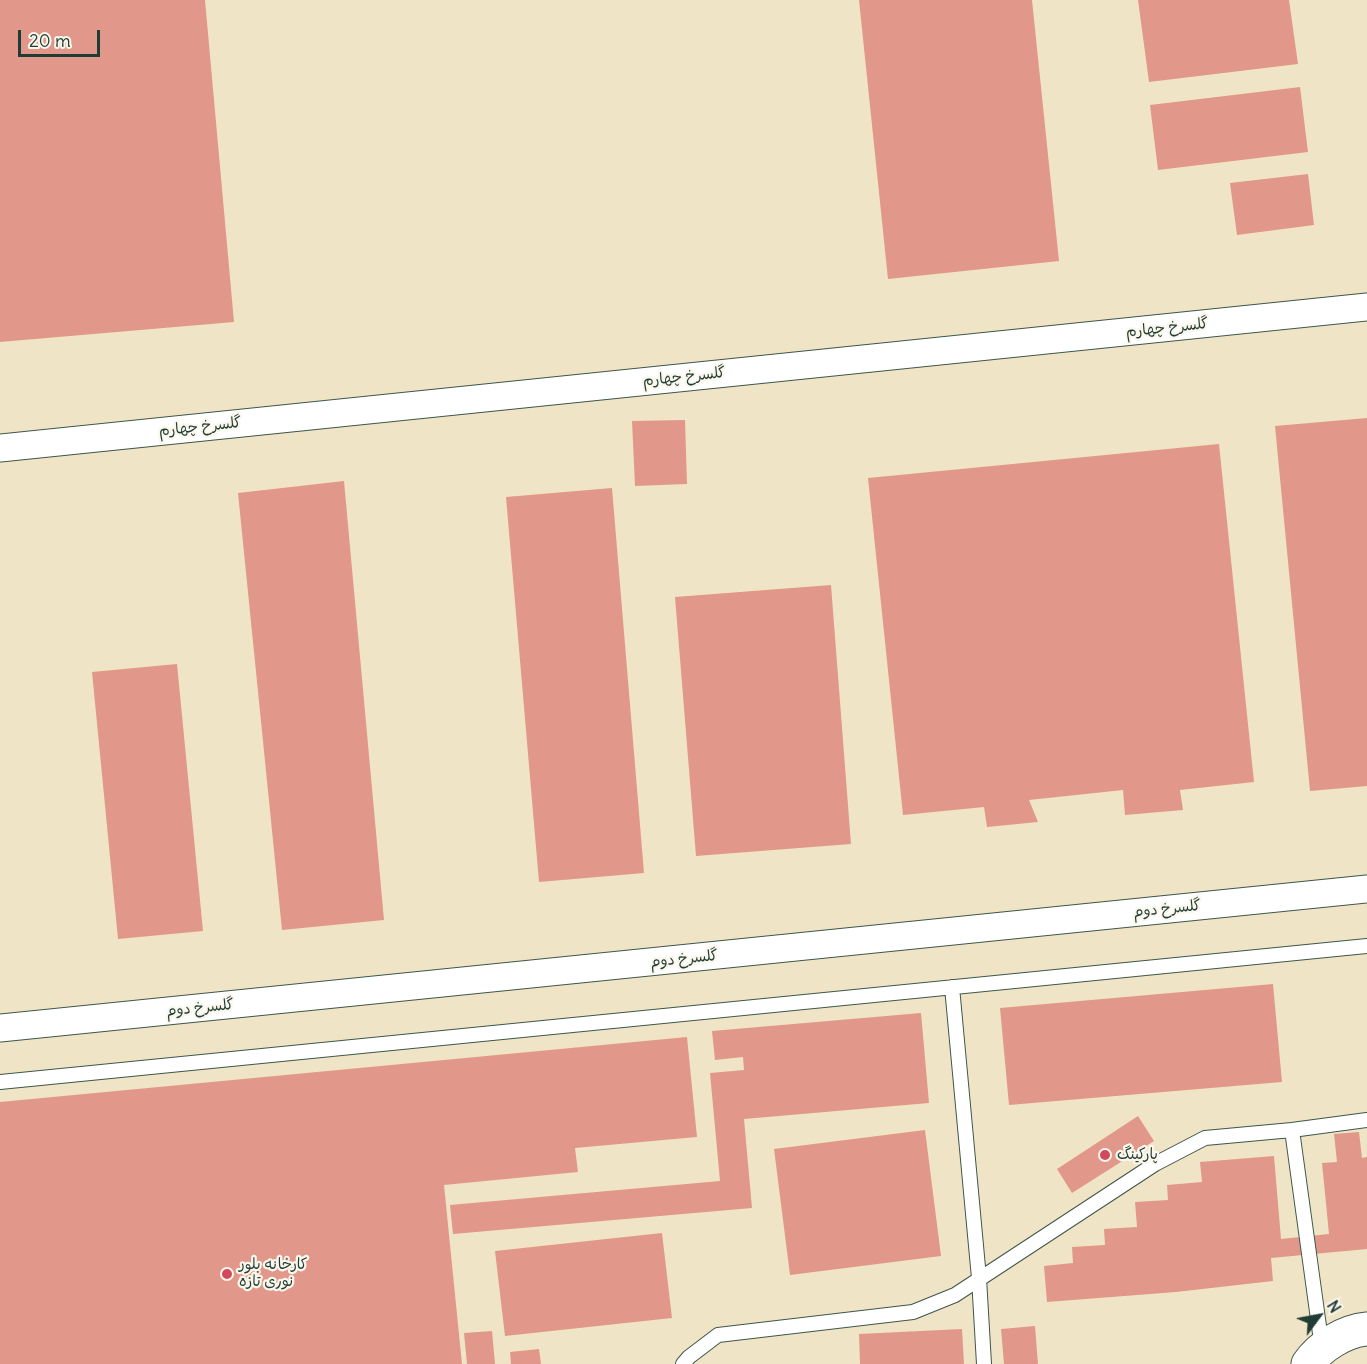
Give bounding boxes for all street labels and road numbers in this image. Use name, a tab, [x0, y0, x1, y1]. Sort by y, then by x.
street label: گلسرخ چهارم	[1125, 315, 1209, 341]
street label: گلسرخ چهارم	[642, 364, 726, 390]
street label: گلسرخ چهارم	[158, 414, 242, 440]
street label: گلسرخ دوم	[1132, 897, 1202, 921]
street label: گلسرخ دوم	[649, 947, 719, 971]
street label: گلسرخ دوم	[165, 996, 235, 1020]

